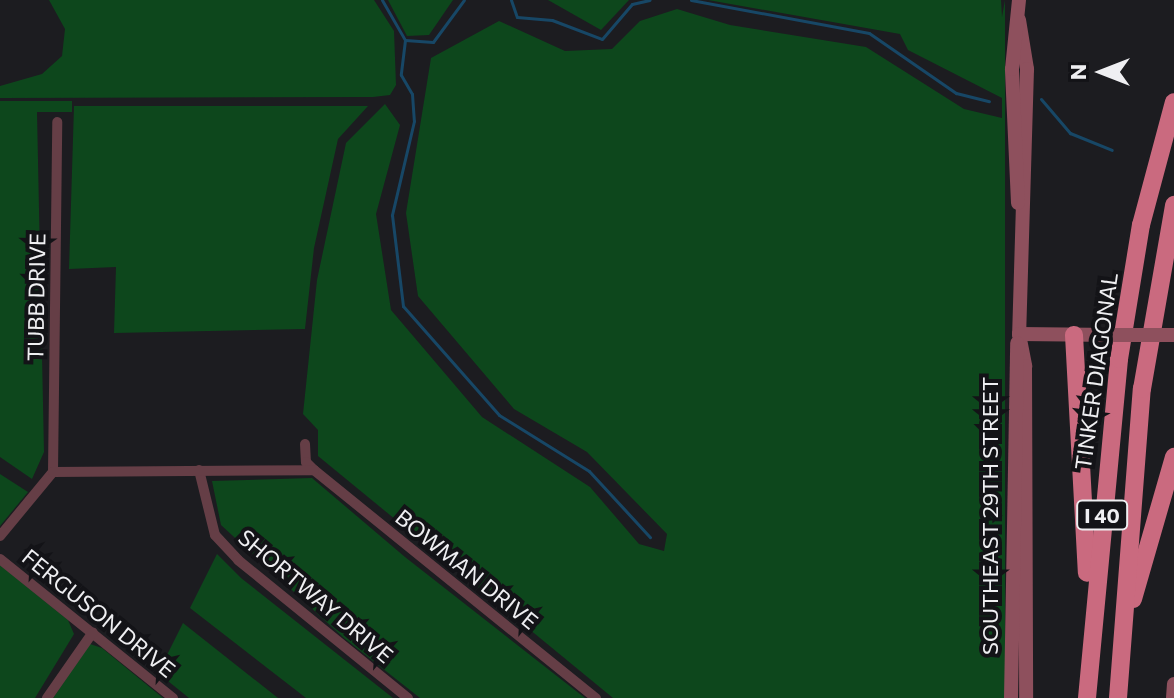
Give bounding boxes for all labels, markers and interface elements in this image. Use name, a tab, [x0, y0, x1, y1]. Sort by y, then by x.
north arrow	[1062, 32, 1142, 112]
text: N	[1064, 64, 1091, 80]
street label: TUBB DRIVE	[22, 233, 50, 361]
street label: TINKER DIAGONAL	[1069, 271, 1123, 471]
street label: SOUTHEAST 29TH STREET	[977, 377, 1003, 655]
road number: I 40	[1076, 499, 1128, 531]
street label: BOWMAN DRIVE	[390, 504, 544, 634]
street label: SHORTWAY DRIVE	[233, 524, 399, 668]
street label: FERGUSON DRIVE	[17, 543, 181, 683]

